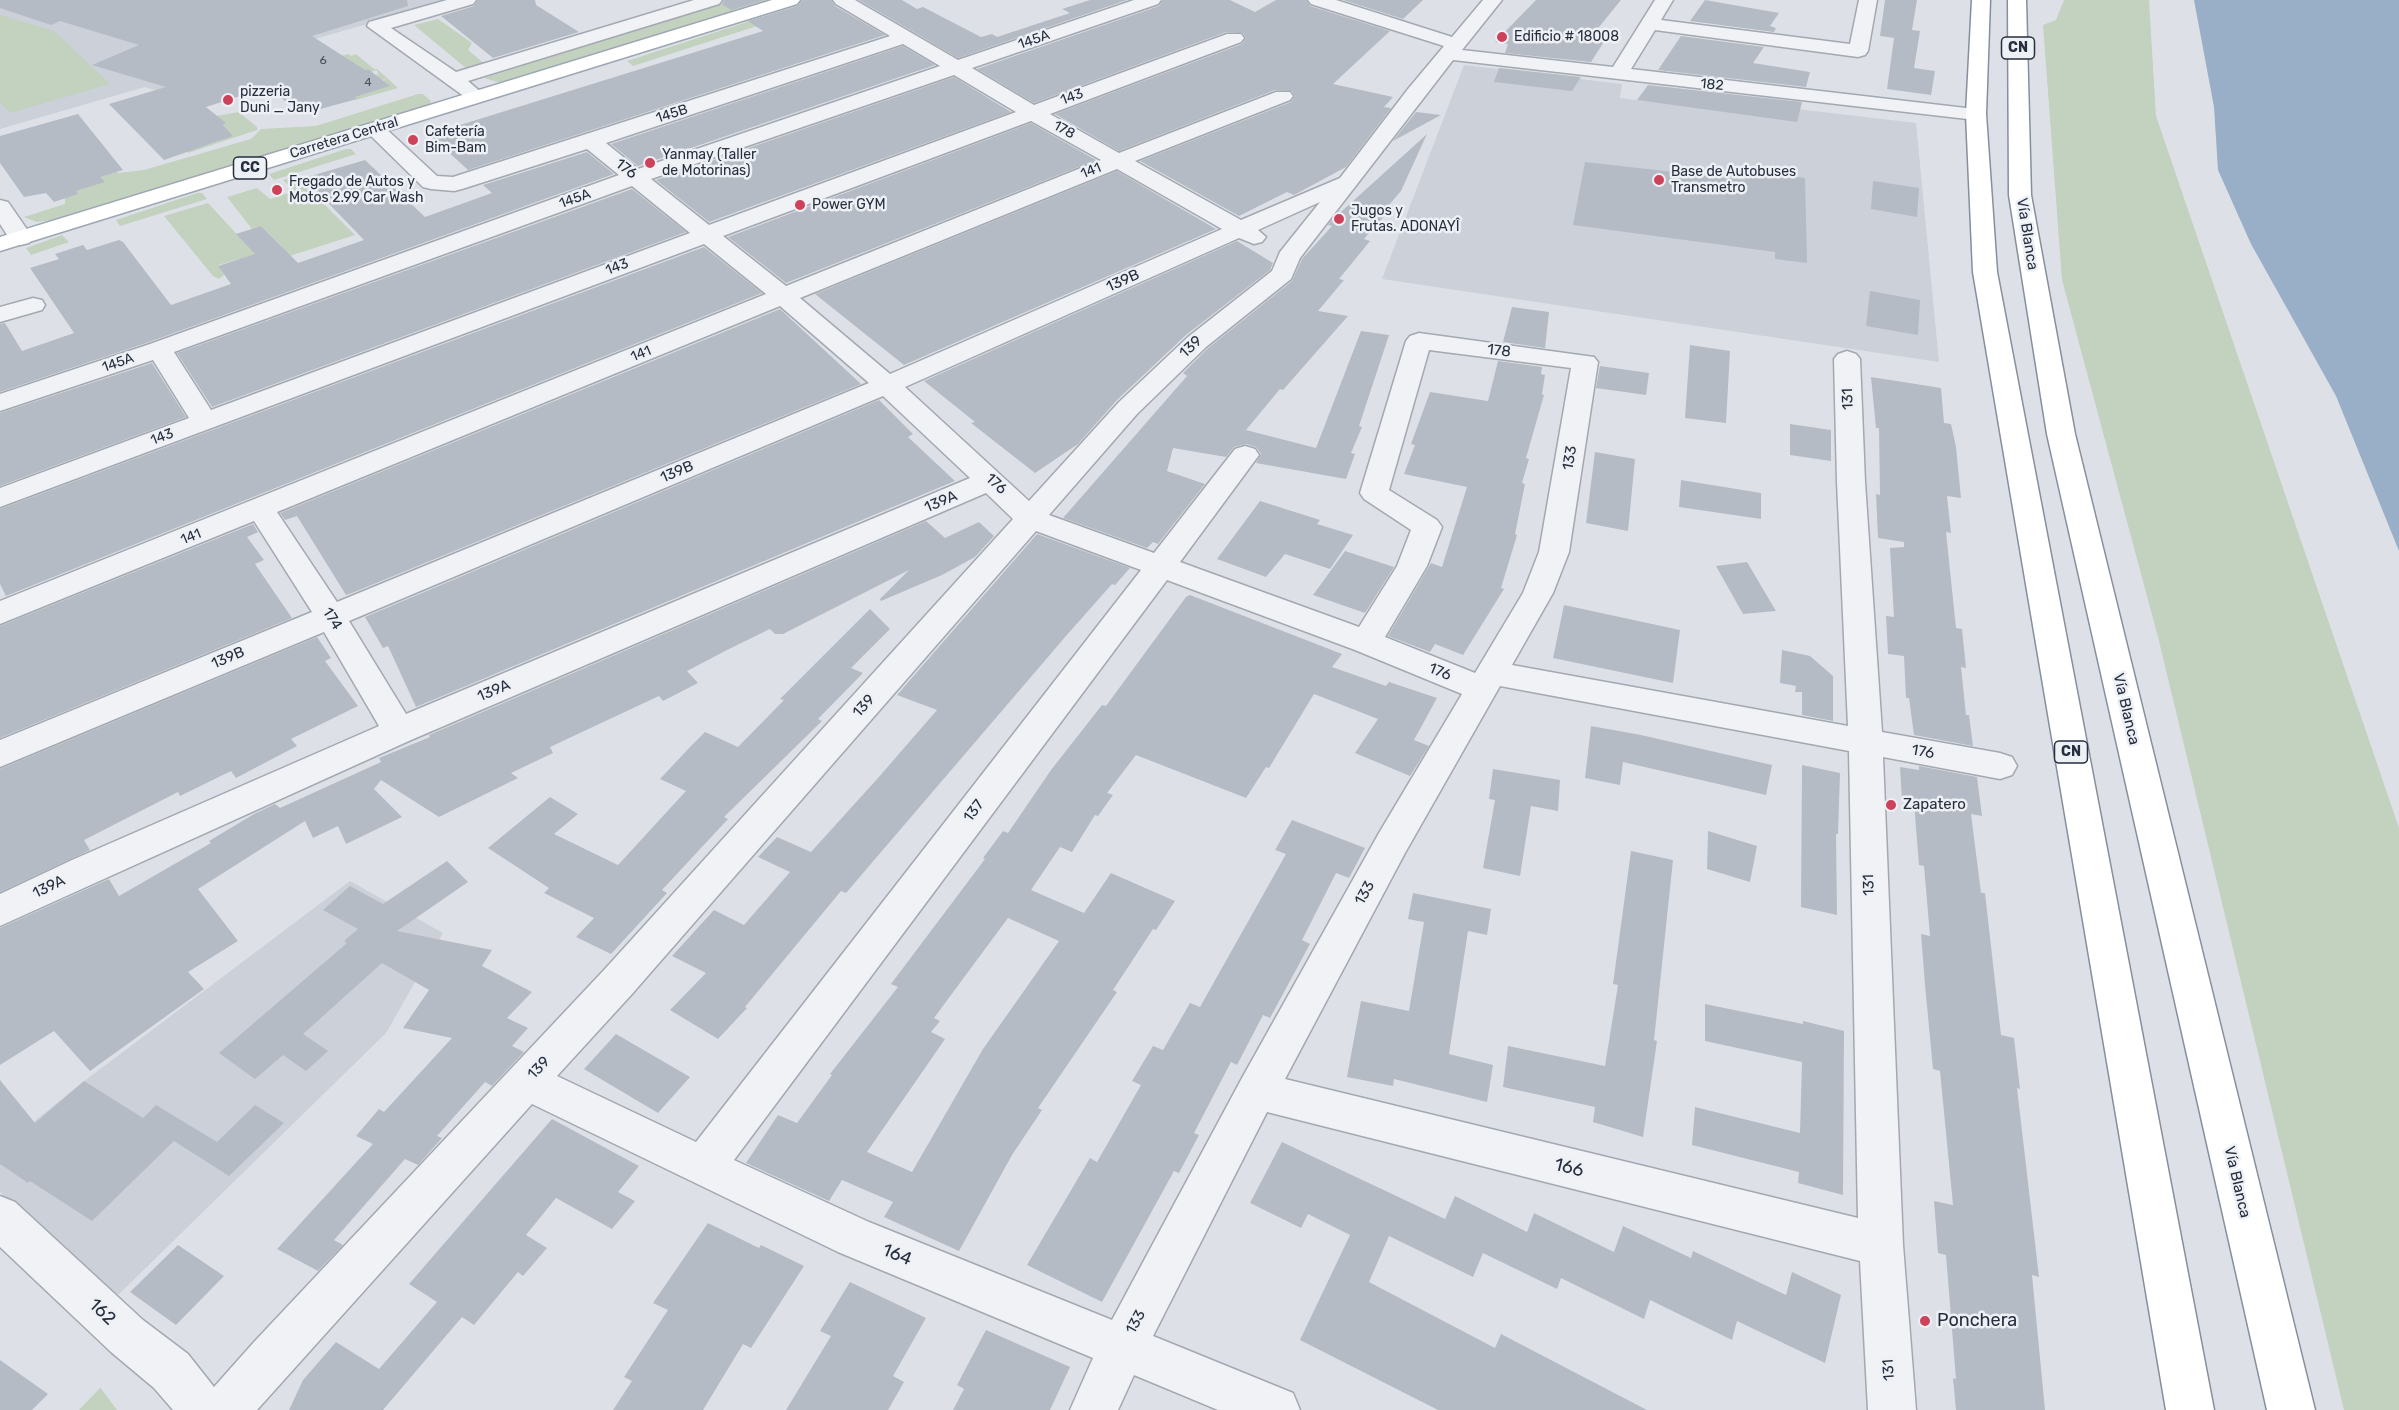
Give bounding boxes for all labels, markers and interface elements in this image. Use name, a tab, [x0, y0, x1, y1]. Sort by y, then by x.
street label: 145A	[1016, 27, 1052, 53]
place label: Edificio # 18008	[1514, 29, 1619, 45]
marker: Edificio # 18008	[1495, 30, 1509, 44]
road number: CN	[2002, 37, 2034, 59]
house number: 6	[319, 54, 327, 68]
street label: 182	[1700, 75, 1724, 95]
house number: 4	[364, 76, 372, 90]
place label: pizzeria Duni _ Jany	[240, 84, 320, 116]
street label: 143	[1058, 85, 1086, 109]
marker: pizzeria Duni _ Jany	[221, 93, 235, 107]
street label: 145B	[654, 101, 690, 127]
street label: Carretera Central	[288, 114, 400, 162]
street label: 178	[1050, 117, 1078, 143]
place label: Cafetería Bim-Bam	[425, 124, 486, 156]
marker: Cafetería Bim-Bam	[406, 133, 420, 147]
place label: Yanmay (Taller de Motorinas)	[662, 147, 756, 180]
street label: 176	[612, 155, 640, 183]
marker: Yanmay (Taller de Motorinas)	[643, 156, 657, 170]
road number: CC	[234, 157, 266, 179]
street label: 141	[1078, 159, 1104, 183]
place label: Base de Autobuses Transmetro	[1671, 164, 1796, 196]
marker: Base de Autobuses Transmetro	[1652, 173, 1666, 187]
place label: Fregado de Autos y Motos 2.99 Car Wash	[289, 174, 423, 206]
marker: Fregado de Autos y Motos 2.99 Car Wash	[270, 183, 284, 197]
street label: 145A	[557, 186, 593, 212]
place label: Power GYM	[812, 197, 886, 213]
street label: Vía Blanca	[2012, 197, 2042, 271]
marker: Power GYM	[793, 198, 807, 212]
place label: Jugos y Frutas. ADONAYÎ	[1351, 203, 1460, 236]
marker: Jugos y Frutas. ADONAYÎ	[1332, 212, 1346, 226]
street label: 143	[603, 255, 631, 279]
street label: 139B	[1104, 266, 1142, 296]
street label: 139	[1176, 332, 1206, 362]
street label: 178	[1486, 341, 1512, 361]
street label: 141	[628, 342, 654, 366]
street label: 145A	[100, 350, 136, 376]
street label: 131	[1839, 388, 1857, 410]
street label: 143	[148, 425, 176, 449]
street label: 133	[1559, 444, 1581, 472]
street label: 139B	[658, 457, 696, 487]
street label: 176	[982, 470, 1010, 498]
street label: 139A	[922, 487, 960, 517]
street label: 141	[178, 525, 204, 549]
street label: 174	[318, 605, 346, 633]
street label: 139B	[209, 643, 247, 673]
street label: 176	[1426, 659, 1454, 685]
street label: Vía Blanca	[2109, 671, 2143, 747]
street label: 139A	[475, 676, 513, 706]
street label: 139	[849, 691, 879, 721]
street label: 176	[1910, 741, 1936, 763]
road number: CN	[2054, 741, 2088, 763]
street label: 137	[960, 796, 988, 826]
place label: Zapatero	[1903, 796, 1966, 814]
marker: Zapatero	[1884, 798, 1898, 812]
street label: 139A	[30, 871, 68, 903]
street label: 131	[1860, 874, 1878, 896]
street label: 133	[1351, 878, 1379, 908]
street label: 139	[524, 1053, 554, 1083]
street label: Vía Blanca	[2220, 1144, 2254, 1220]
street label: 166	[1552, 1154, 1586, 1182]
street label: 164	[879, 1239, 915, 1271]
street label: 162	[84, 1294, 120, 1330]
street label: 133	[1122, 1307, 1150, 1337]
place label: Ponchera	[1937, 1310, 2017, 1332]
marker: Ponchera	[1918, 1314, 1932, 1328]
street label: 131	[1879, 1359, 1899, 1381]

